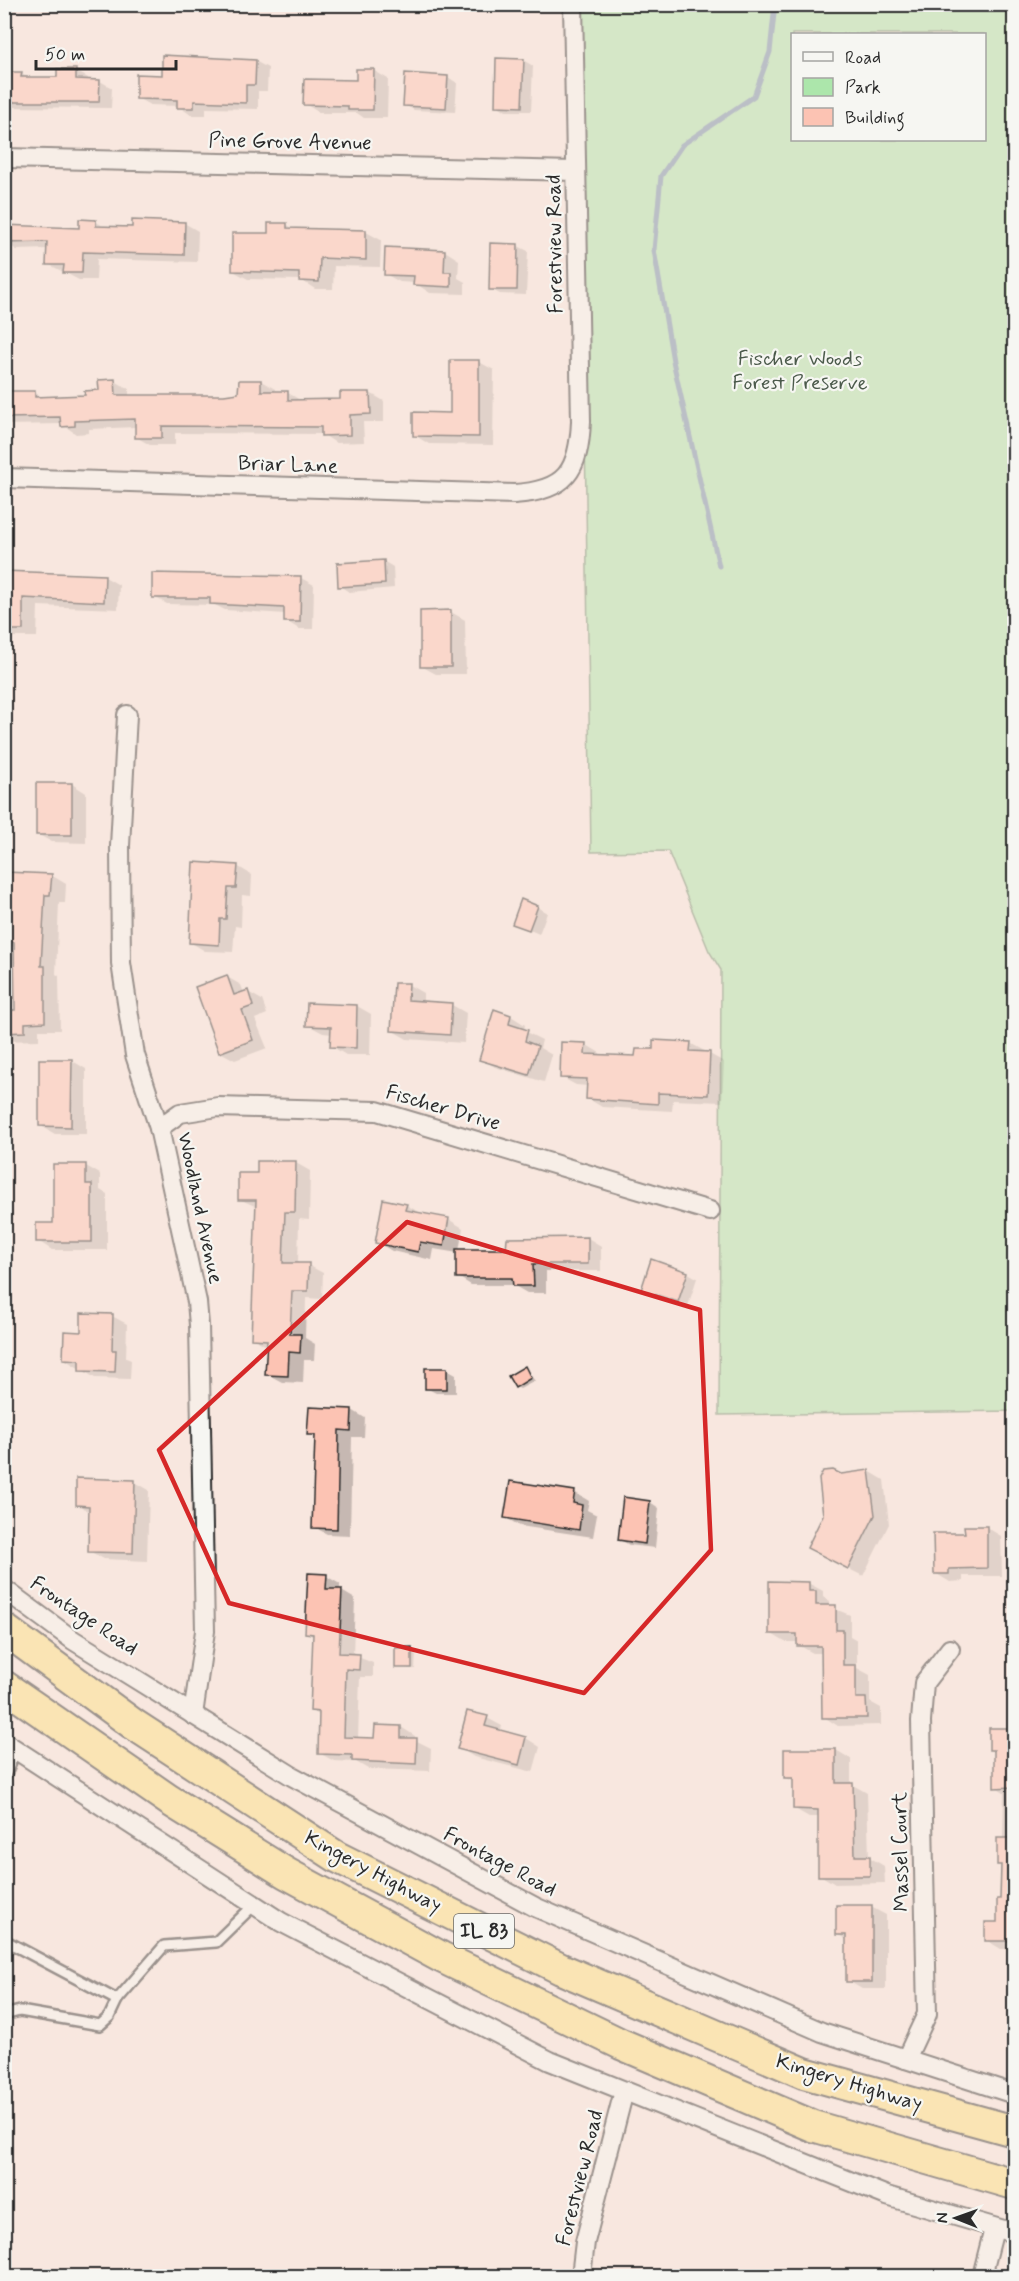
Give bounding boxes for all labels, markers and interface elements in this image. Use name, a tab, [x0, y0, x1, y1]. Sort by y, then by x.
scale bar	[36, 33, 176, 71]
legend	[791, 33, 986, 141]
text: 50 m	[45, 43, 85, 67]
text: Road	[845, 46, 881, 70]
text: Park	[845, 76, 881, 100]
text: Building	[845, 106, 905, 132]
street label: Pine Grove Avenue	[208, 127, 372, 157]
street label: Forestview Road	[540, 174, 570, 314]
park label: Fischer Woods Forest Preserve	[732, 345, 868, 397]
street label: Briar Lane	[238, 449, 338, 481]
street label: Fischer Drive	[382, 1078, 504, 1138]
street label: Woodland Avenue	[170, 1130, 230, 1286]
street label: Frontage Road	[24, 1570, 143, 1663]
street label: Massel Court	[886, 1791, 916, 1912]
street label: Frontage Road	[438, 1820, 561, 1904]
street label: Kingery Highway	[299, 1824, 447, 1921]
road number: IL 83	[454, 1914, 514, 1948]
street label: Kingery Highway	[772, 2047, 926, 2120]
street label: Forestview Road	[550, 2107, 610, 2249]
north arrow	[926, 2188, 986, 2248]
text: N	[932, 2212, 953, 2223]

